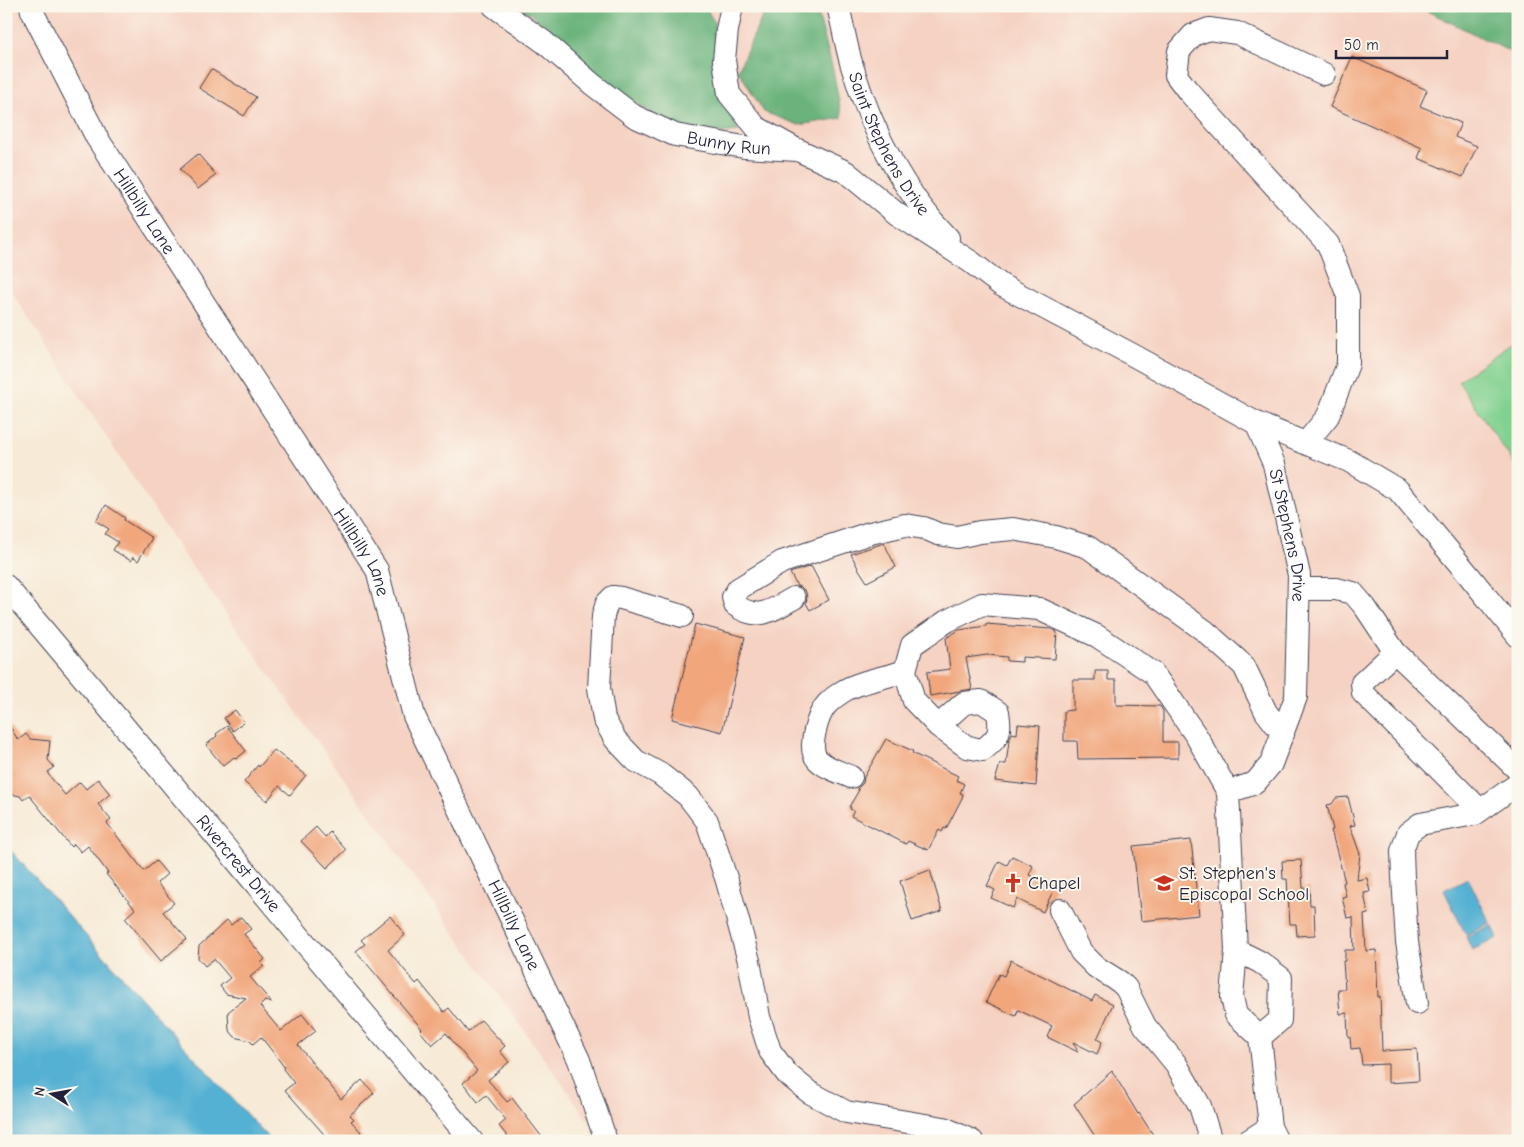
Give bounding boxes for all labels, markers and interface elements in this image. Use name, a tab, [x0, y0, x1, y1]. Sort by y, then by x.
scale bar	[1336, 28, 1448, 60]
text: 50 m	[1344, 36, 1379, 54]
street label: Saint Stephens Drive	[844, 70, 934, 220]
street label: Bunny Run	[685, 127, 771, 159]
street label: Hillbilly Lane	[109, 165, 179, 258]
street label: St Stephens Drive	[1264, 467, 1309, 602]
street label: Hillbilly Lane	[329, 505, 393, 598]
street label: Rivercrest Drive	[192, 811, 285, 916]
place label: St. Stephen's Episcopal School	[1179, 863, 1309, 905]
church icon: Chapel	[1002, 872, 1024, 894]
school or university icon: St. Stephen's Episcopal School	[1153, 872, 1175, 894]
place label: Chapel	[1028, 873, 1081, 894]
street label: Hillbilly Lane	[483, 877, 544, 974]
north arrow	[28, 1070, 78, 1120]
text: N	[31, 1086, 49, 1098]

